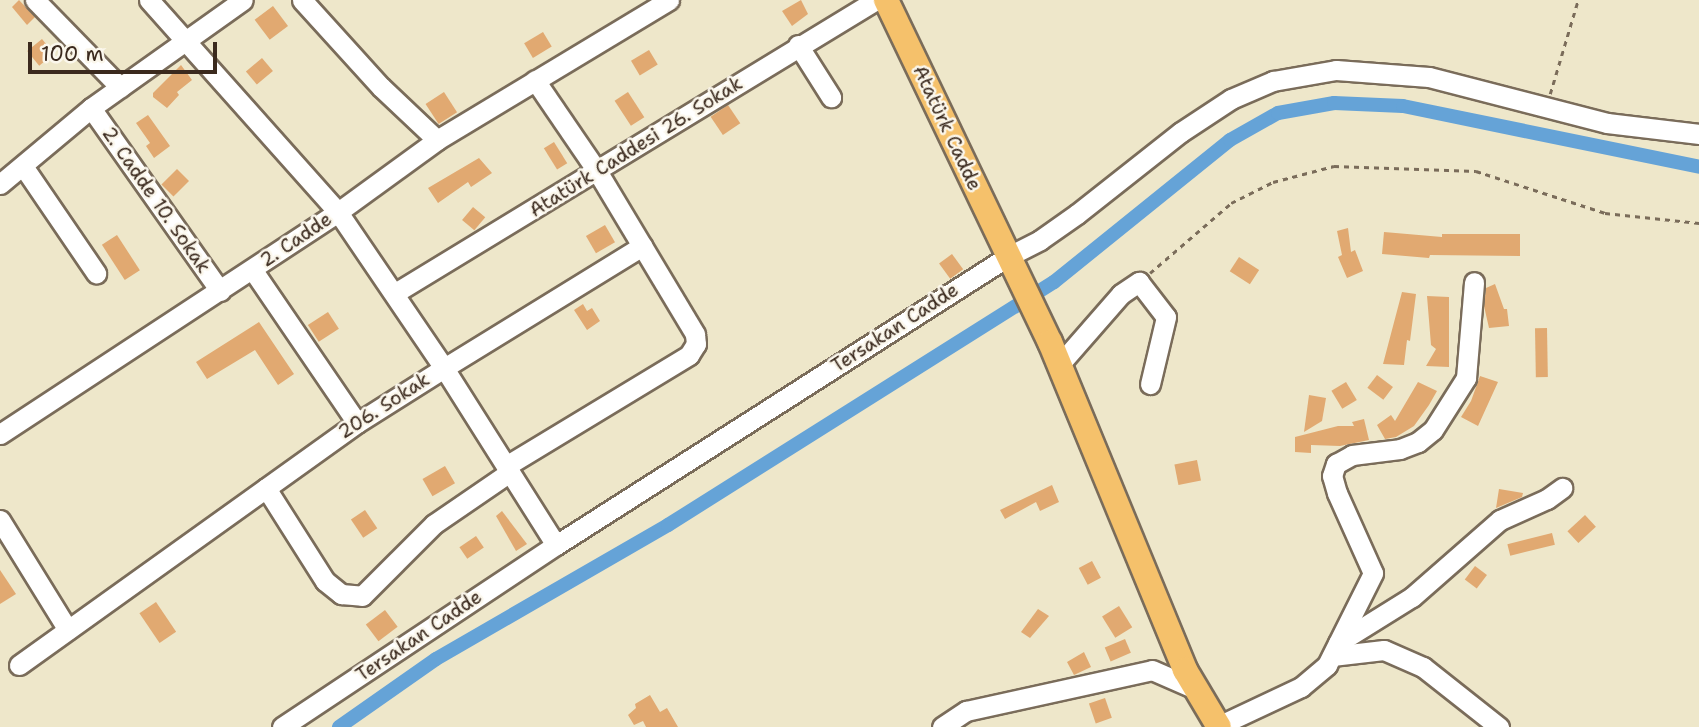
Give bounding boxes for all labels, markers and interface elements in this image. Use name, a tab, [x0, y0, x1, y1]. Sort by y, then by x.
scale bar	[32, 28, 220, 72]
text: 100 m	[41, 40, 104, 68]
street label: Atatürk Cadde	[908, 62, 986, 194]
street label: Atatürk Caddesi 26. Sokak	[525, 72, 747, 222]
street label: 2. Cadde 10. Sokak	[97, 122, 215, 278]
street label: 2. Cadde	[256, 208, 336, 272]
street label: Tersakan Cadde	[827, 278, 963, 378]
street label: 206. Sokak	[334, 368, 434, 444]
street label: Tersakan Cadde	[352, 585, 486, 687]

